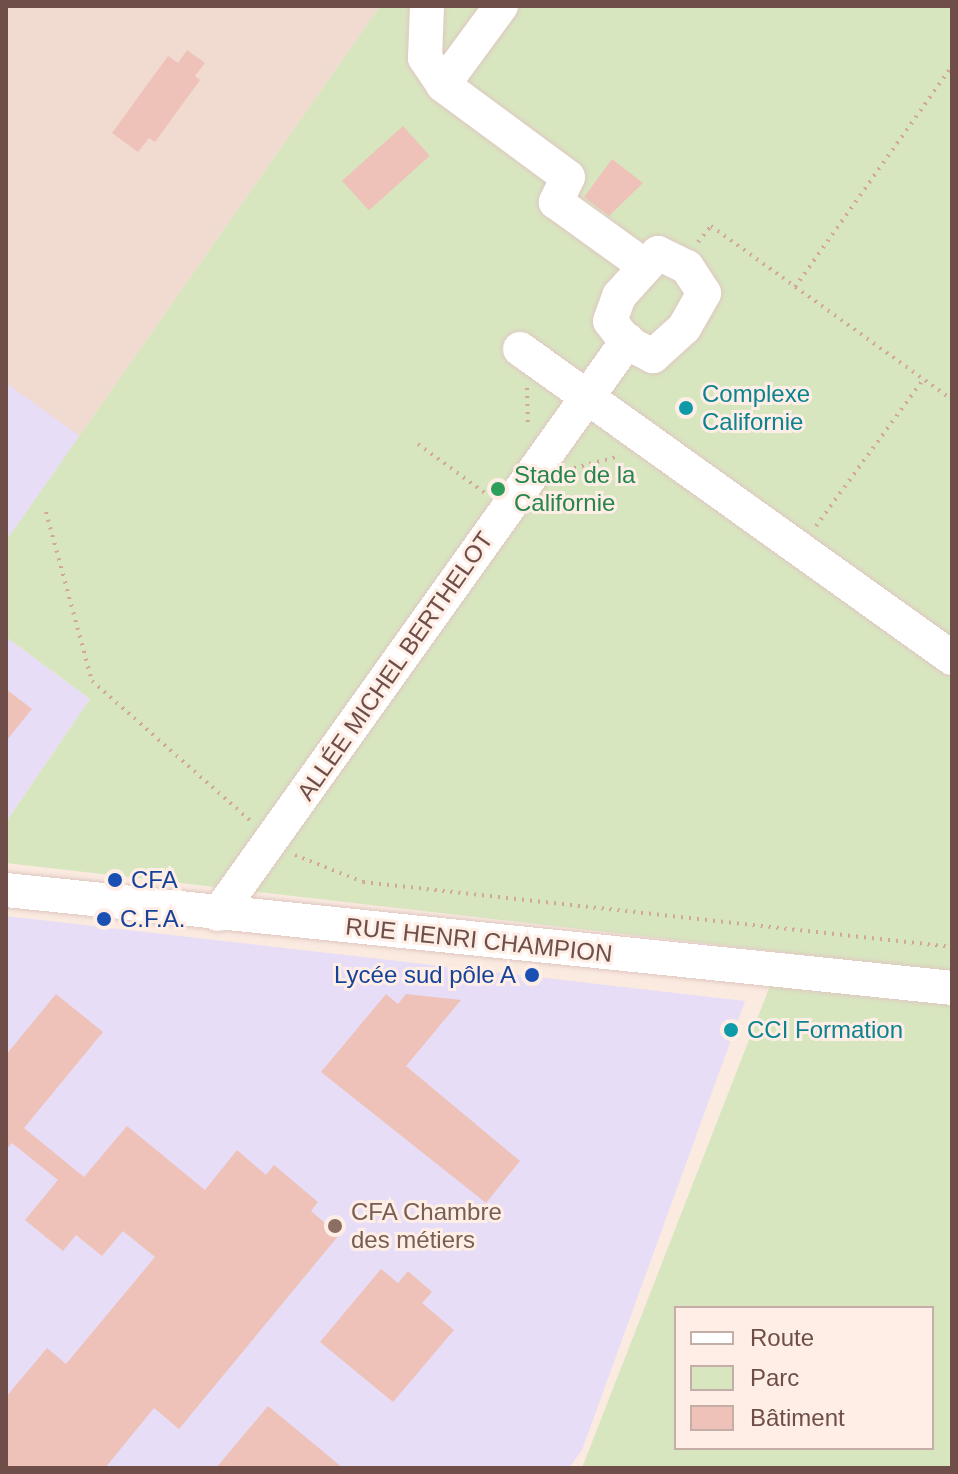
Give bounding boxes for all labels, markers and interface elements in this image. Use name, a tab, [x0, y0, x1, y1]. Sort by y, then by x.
place label: Complexe Californie	[702, 380, 810, 436]
marker: Complexe Californie	[677, 399, 695, 417]
place label: Stade de la Californie	[514, 461, 635, 517]
marker: Stade de la Californie	[489, 480, 507, 498]
street label: ALLÉE MICHEL BERTHELOT	[291, 526, 499, 806]
place label: CFA	[131, 866, 178, 894]
marker: CFA	[106, 871, 124, 889]
place label: C.F.A.	[120, 905, 185, 933]
marker: C.F.A.	[95, 910, 113, 928]
street label: RUE HENRI CHAMPION	[344, 912, 614, 968]
place label: Lycée sud pôle A	[333, 961, 516, 989]
marker: Lycée sud pôle A	[523, 966, 541, 984]
place label: CCI Formation	[747, 1016, 903, 1044]
marker: CCI Formation	[722, 1021, 740, 1039]
place label: CFA Chambre des métiers	[351, 1198, 503, 1254]
marker: CFA Chambre des métiers	[326, 1217, 344, 1235]
legend	[674, 1306, 934, 1450]
text: Route	[750, 1324, 814, 1351]
text: Parc	[750, 1364, 799, 1391]
text: Bâtiment	[750, 1404, 845, 1431]

